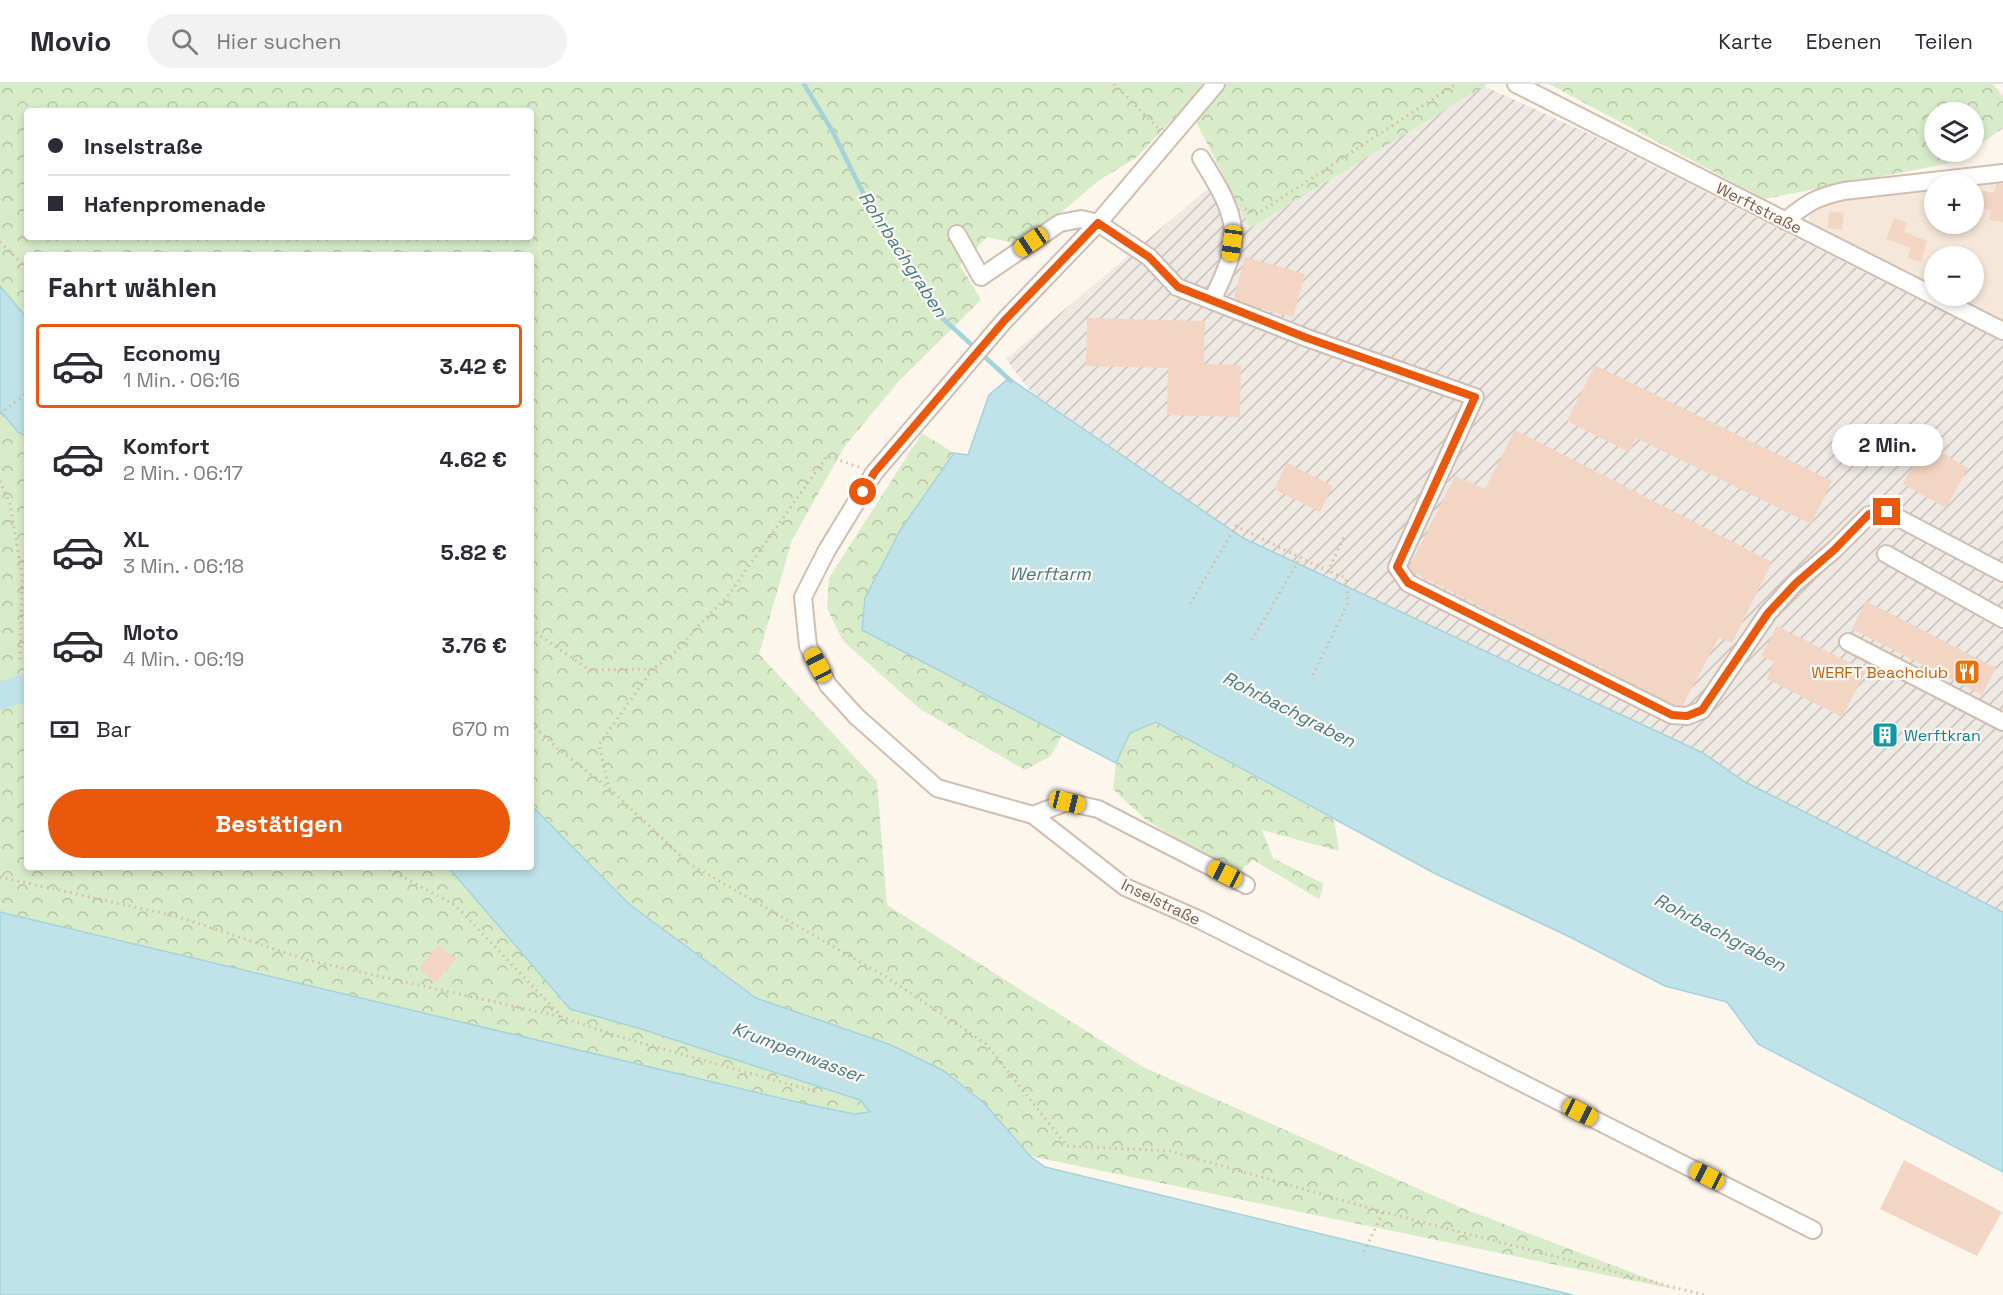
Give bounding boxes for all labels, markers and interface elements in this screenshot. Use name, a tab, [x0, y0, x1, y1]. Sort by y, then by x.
search box	[147, 14, 567, 68]
text: Movio	[30, 23, 111, 59]
icon: search	[168, 25, 201, 58]
text: Hier suchen	[216, 27, 341, 55]
text: Karte	[1718, 28, 1773, 55]
text: Ebenen	[1806, 28, 1882, 55]
text: Teilen	[1915, 28, 1973, 55]
map controls	[1924, 102, 1984, 306]
button: layers	[1924, 102, 1984, 162]
text: Inselstraße	[84, 132, 203, 160]
button: +	[1924, 174, 1984, 234]
street label: Werftstraße	[1713, 177, 1805, 239]
water label: Rohrbachgraben	[854, 187, 953, 322]
text: Hafenpromenade	[84, 190, 266, 218]
car	[1011, 224, 1051, 260]
car	[1221, 224, 1243, 262]
button: −	[1924, 246, 1984, 306]
text: Fahrt wählen	[48, 270, 217, 305]
icon: car	[51, 339, 105, 393]
text: Economy	[123, 339, 221, 367]
text: 3.42 €	[440, 352, 507, 380]
text: 1 Min. · 06:16	[123, 367, 240, 393]
callout: 2 Min.	[1832, 425, 1942, 467]
icon: car	[51, 432, 105, 486]
text: Komfort	[123, 432, 210, 460]
text: 2 Min.	[1858, 432, 1917, 458]
text: 4.62 €	[440, 445, 507, 473]
text: 2 Min. · 06:17	[123, 460, 243, 486]
route start	[849, 478, 876, 505]
route end	[1873, 498, 1900, 525]
icon: car	[51, 525, 105, 579]
text: XL	[123, 525, 149, 553]
text: 5.82 €	[440, 538, 507, 566]
text: 3 Min. · 06:18	[123, 553, 244, 579]
water label: Werftarm	[1009, 562, 1091, 585]
icon: car	[51, 618, 105, 672]
text: Moto	[123, 618, 179, 646]
text: 3.76 €	[442, 631, 507, 659]
car	[802, 645, 834, 685]
text: 4 Min. · 06:19	[123, 646, 244, 672]
restaurant icon: WERFT Beachclub	[1952, 657, 1982, 687]
place label: WERFT Beachclub	[1811, 662, 1948, 683]
water label: Rohrbachgraben	[1219, 666, 1360, 753]
icon: cash	[48, 713, 81, 746]
text: Bar	[96, 715, 132, 743]
text: 670 m	[452, 716, 510, 742]
building icon: Werftkran	[1870, 720, 1900, 750]
place label: Werftkran	[1904, 725, 1981, 746]
button: Bestätigen	[48, 789, 510, 858]
car	[1047, 789, 1087, 815]
car	[1205, 858, 1245, 890]
street label: Inselstraße	[1118, 874, 1204, 930]
water label: Rohrbachgraben	[1650, 888, 1790, 977]
water label: Krumpenwasser	[729, 1016, 869, 1088]
car	[1560, 1096, 1600, 1128]
car	[1687, 1160, 1727, 1192]

